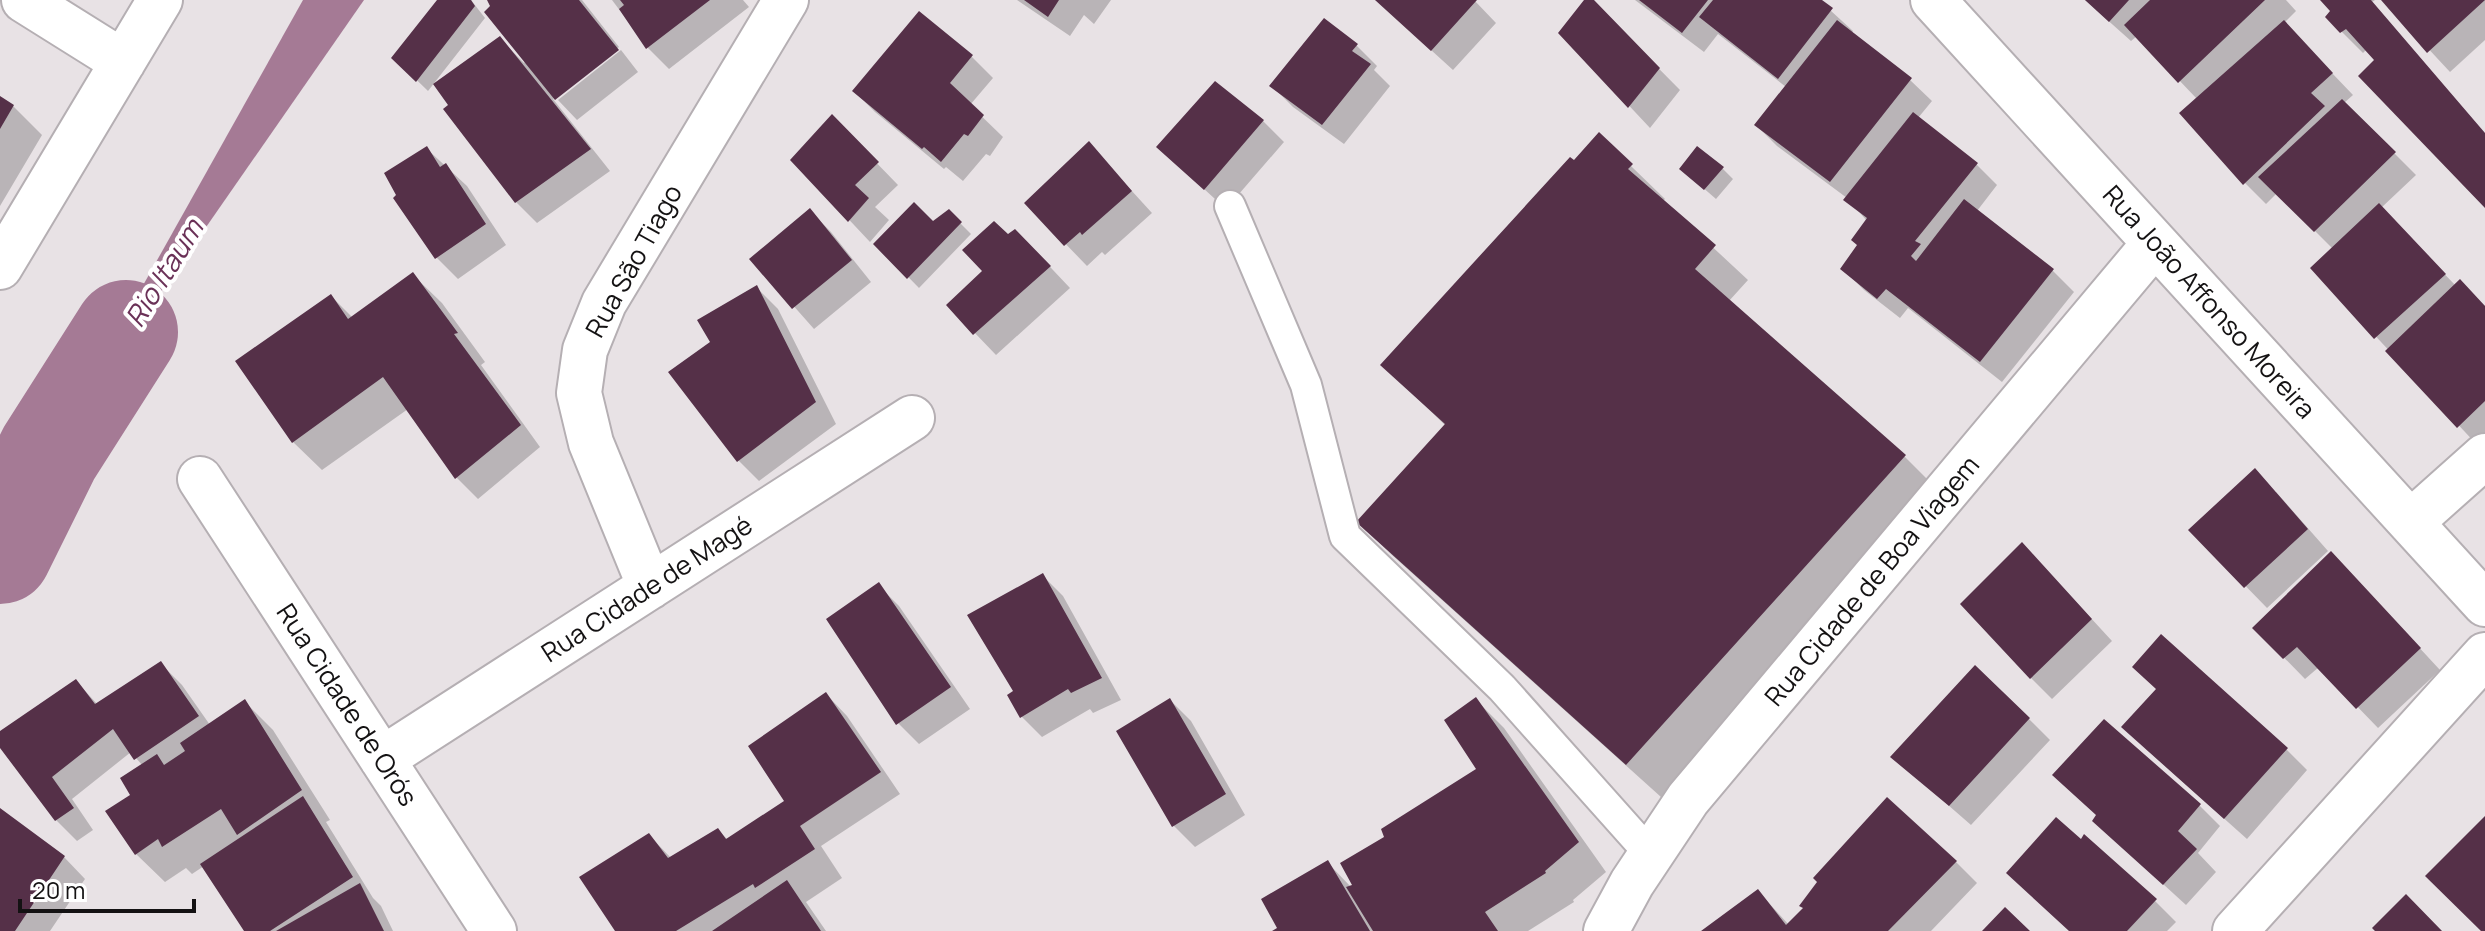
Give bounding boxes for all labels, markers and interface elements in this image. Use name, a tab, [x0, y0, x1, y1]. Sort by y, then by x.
street label: Rua João Affonso Moreira	[2095, 177, 2324, 426]
street label: Rua São Tiago	[576, 178, 690, 343]
water label: Rio Itaum	[115, 210, 212, 333]
street label: Rua Cidade de Boa Viagem	[1756, 448, 1987, 713]
street label: Rua Cidade de Magé	[534, 506, 759, 670]
street label: Rua Cidade de Orós	[269, 596, 427, 813]
scale bar	[20, 863, 194, 913]
text: 20 m	[32, 873, 85, 906]

